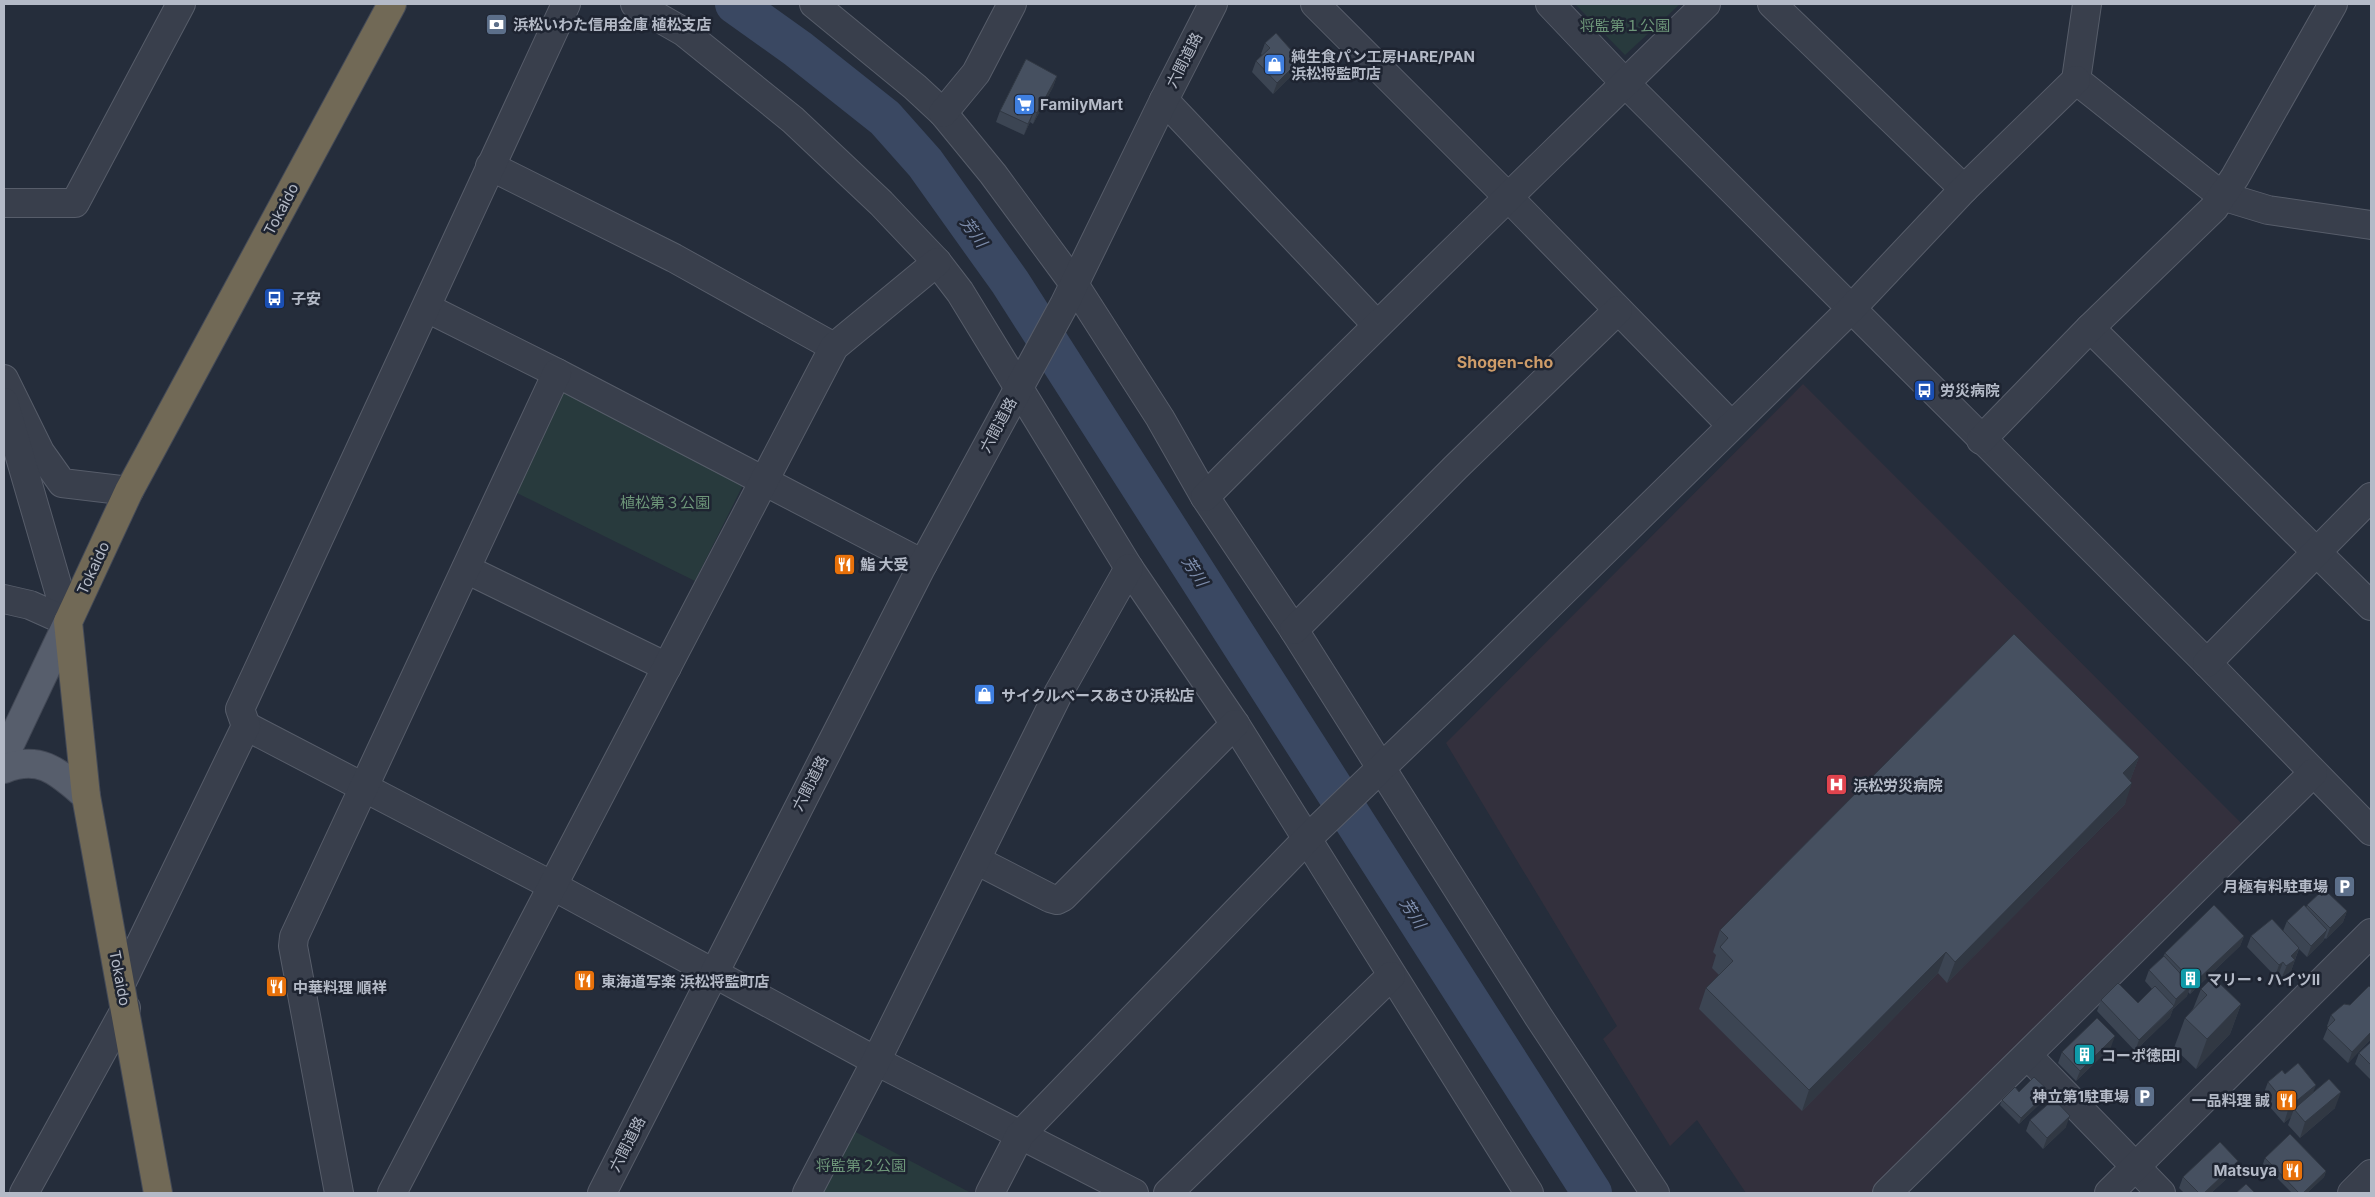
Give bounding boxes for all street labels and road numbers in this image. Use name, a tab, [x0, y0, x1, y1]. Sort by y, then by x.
street label: 六間道路	[1162, 29, 1206, 91]
street label: Tokaido	[259, 180, 303, 238]
street label: 六間道路	[976, 394, 1020, 456]
street label: Tokaido	[73, 539, 113, 597]
street label: 六間道路	[788, 752, 832, 814]
street label: Tokaido	[105, 949, 135, 1007]
street label: 六間道路	[605, 1113, 649, 1175]

